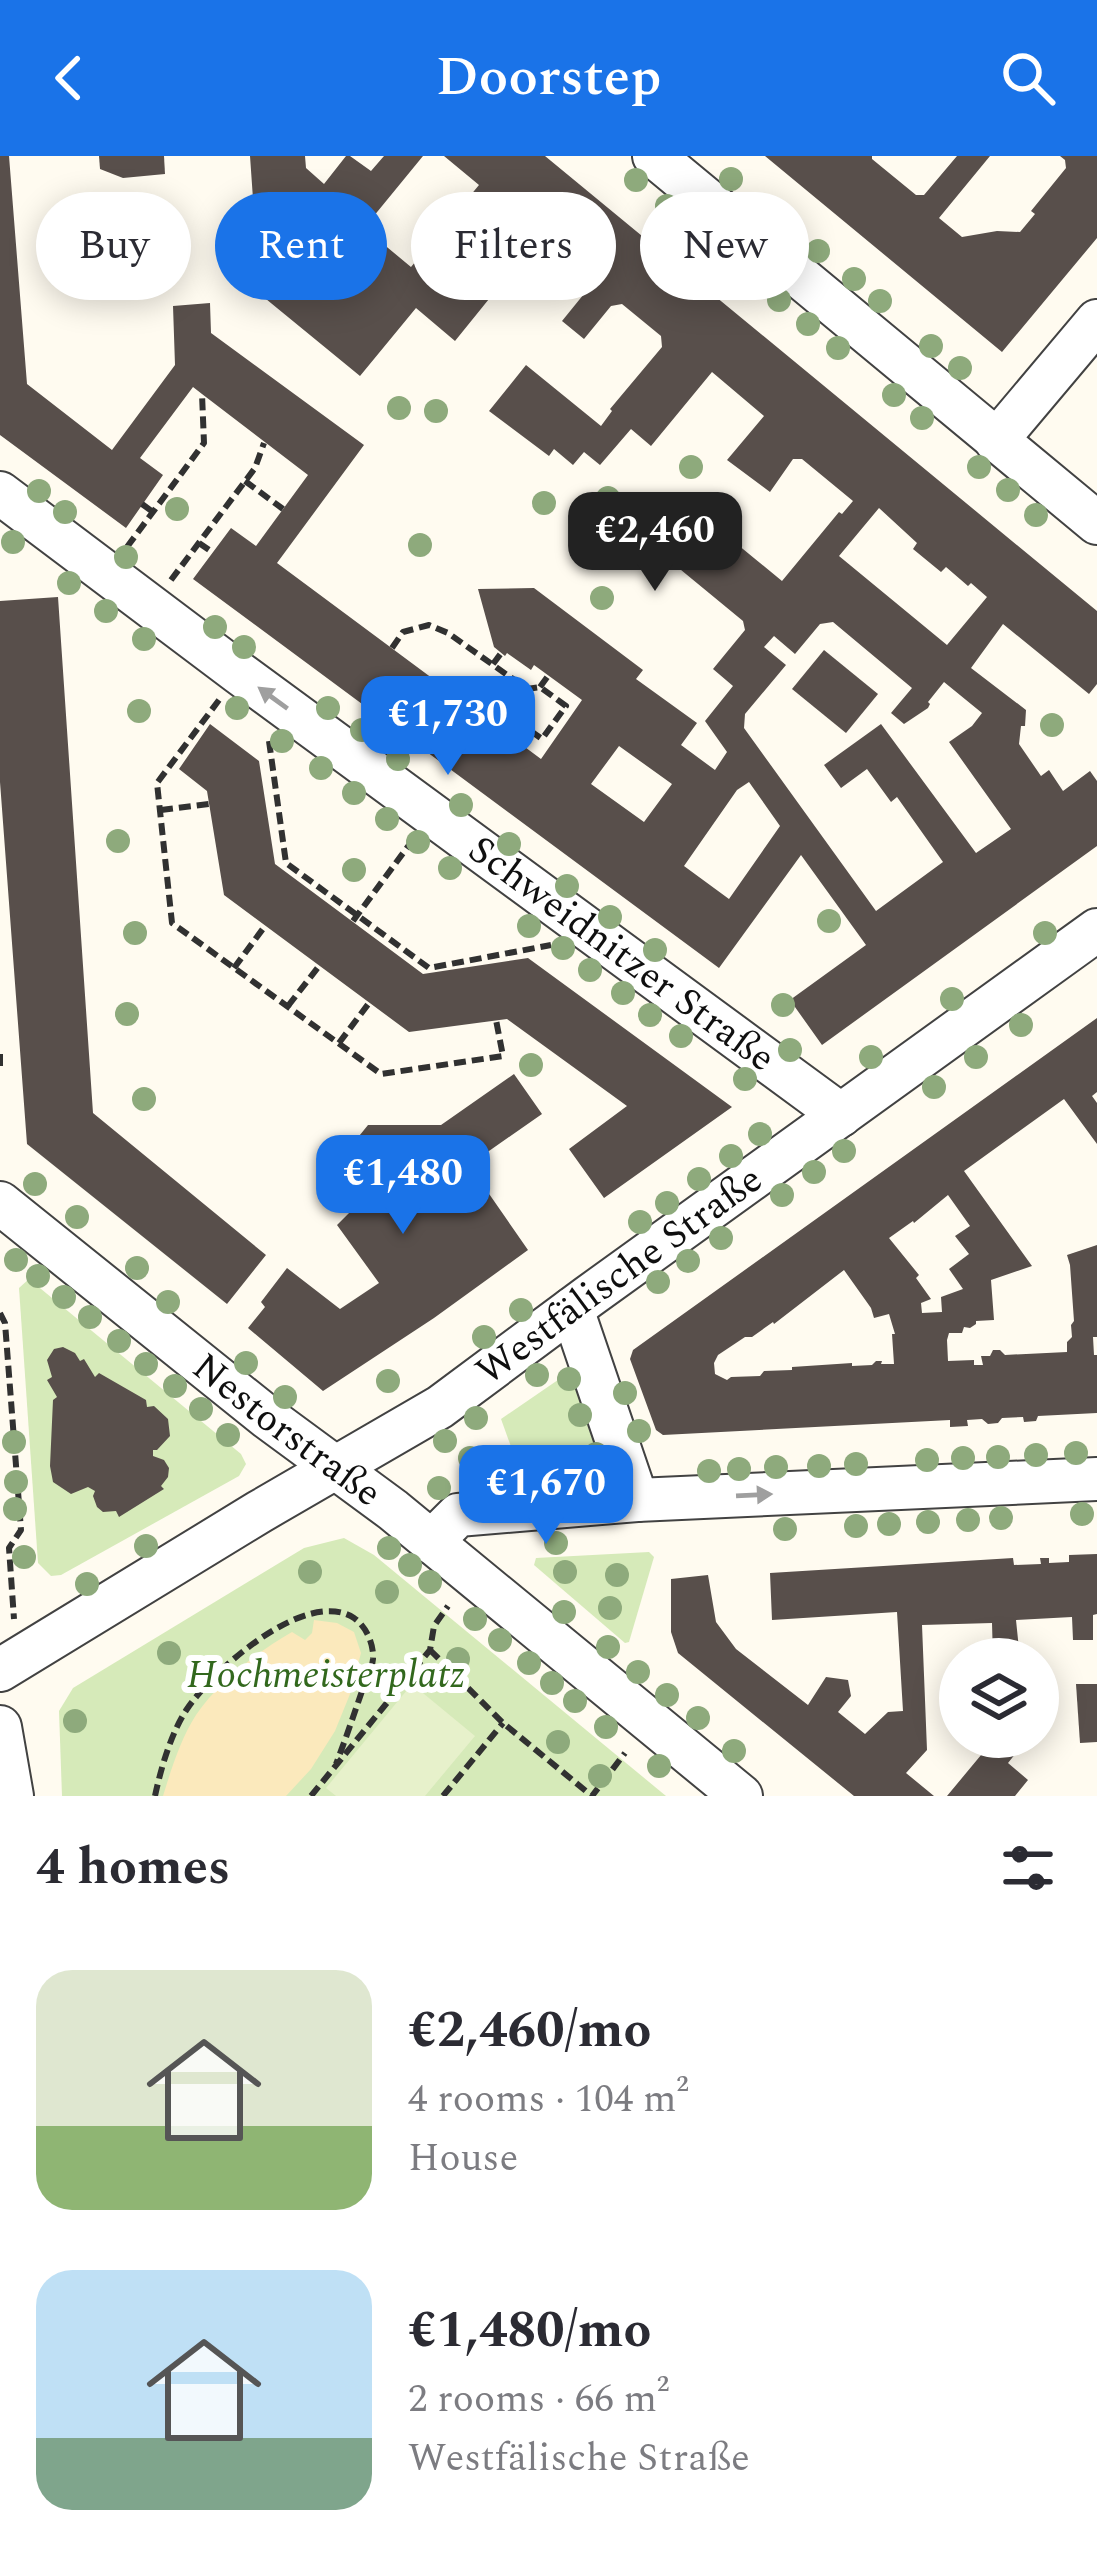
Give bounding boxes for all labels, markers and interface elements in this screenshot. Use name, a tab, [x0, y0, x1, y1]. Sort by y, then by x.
text: Doorstep	[436, 37, 661, 119]
icon: back	[36, 45, 102, 111]
icon: search	[995, 45, 1061, 111]
chip: Buy	[36, 192, 191, 300]
chip: Rent	[215, 192, 387, 300]
chip: Filters	[411, 192, 616, 300]
chip: New	[640, 192, 809, 300]
pin: €2,460	[557, 492, 753, 594]
text: €2,460	[595, 501, 715, 560]
pin: €1,730	[350, 676, 546, 778]
text: €1,730	[388, 685, 508, 744]
one-way arrow	[257, 686, 289, 710]
street label: Schweidnitzer Straße	[456, 821, 788, 1087]
pin: €1,480	[305, 1135, 501, 1237]
text: €1,480	[343, 1144, 463, 1203]
street label: Westfälische Straße	[464, 1151, 775, 1400]
street label: Nestorstraße	[179, 1339, 394, 1522]
pin: €1,670	[448, 1445, 644, 1547]
text: €1,670	[486, 1454, 606, 1513]
one-way arrow	[736, 1485, 774, 1504]
map controls	[939, 1638, 1059, 1758]
button: layers	[939, 1638, 1059, 1758]
park label: Hochmeisterplatz	[187, 1646, 465, 1705]
text: 4 homes	[36, 1829, 230, 1907]
icon: filters	[995, 1835, 1061, 1901]
text: €2,460/mo	[408, 1992, 651, 2070]
icon: home	[132, 2018, 276, 2162]
text: 4 rooms · 104 m²	[408, 2070, 689, 2129]
text: House	[408, 2129, 518, 2188]
text: €1,480/mo	[408, 2292, 651, 2370]
icon: home	[132, 2318, 276, 2462]
text: 2 rooms · 66 m²	[408, 2370, 669, 2429]
text: Westfälische Straße	[408, 2429, 750, 2488]

